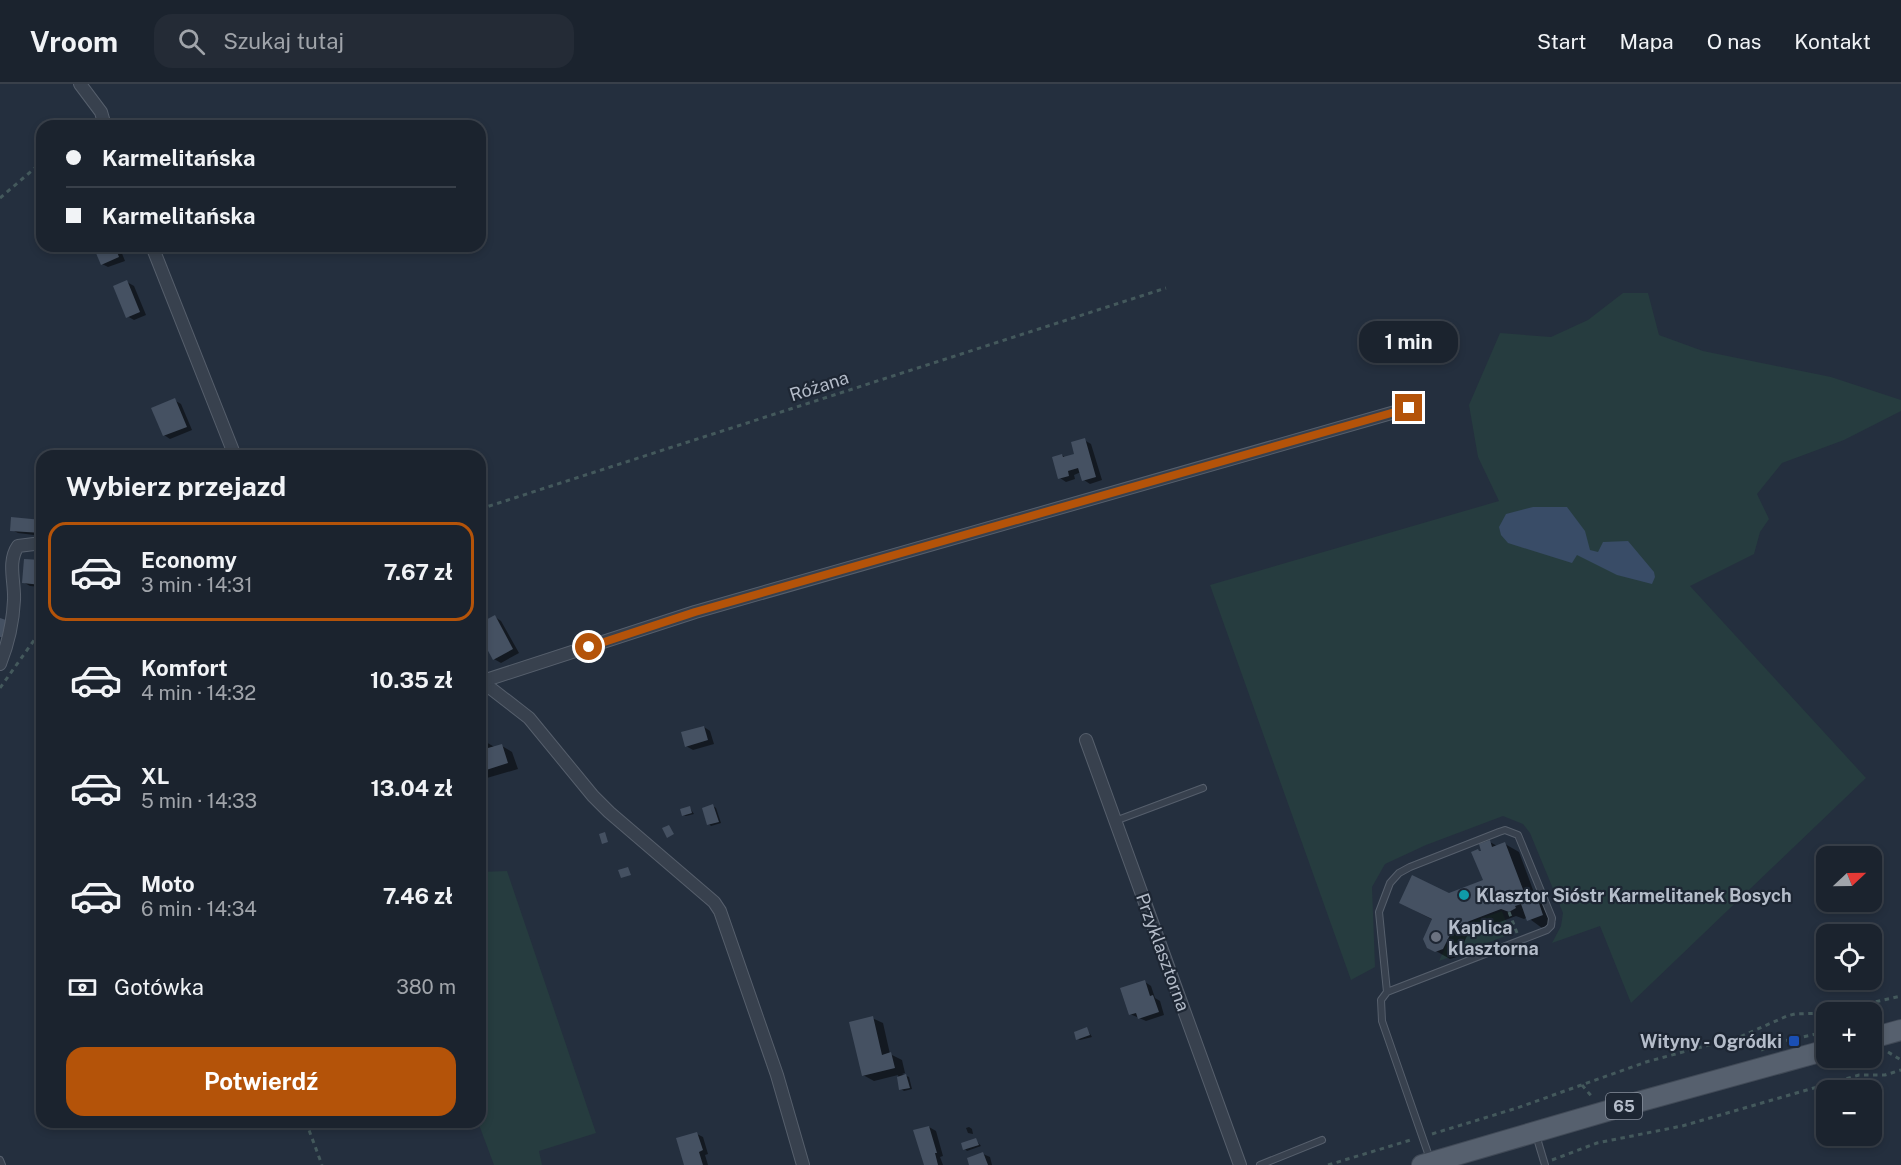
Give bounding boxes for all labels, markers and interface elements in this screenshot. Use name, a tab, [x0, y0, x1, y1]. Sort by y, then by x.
search box	[154, 14, 574, 68]
text: Vroom	[30, 25, 118, 58]
icon: search	[175, 25, 208, 58]
text: Szukaj tutaj	[223, 28, 344, 54]
text: Start	[1537, 29, 1587, 54]
text: Mapa	[1620, 29, 1674, 54]
text: O nas	[1707, 29, 1761, 54]
text: Kontakt	[1794, 29, 1871, 54]
text: Karmelitańska	[102, 145, 255, 171]
text: Karmelitańska	[102, 203, 255, 229]
callout: 1 min	[1360, 321, 1458, 363]
text: 1 min	[1384, 330, 1433, 354]
street label: Różana	[787, 367, 851, 405]
route end	[1395, 394, 1422, 421]
text: Wybierz przejazd	[66, 470, 286, 502]
icon: car	[69, 545, 123, 599]
text: Economy	[141, 547, 237, 573]
text: 7.67 zł	[384, 559, 453, 585]
text: 3 min · 14:31	[141, 573, 253, 597]
route start	[575, 633, 602, 660]
icon: car	[69, 653, 123, 707]
text: Komfort	[141, 655, 228, 681]
text: 10.35 zł	[370, 667, 453, 693]
text: 4 min · 14:32	[141, 681, 256, 705]
icon: car	[69, 761, 123, 815]
text: XL	[141, 763, 169, 789]
text: 13.04 zł	[370, 775, 453, 801]
text: 5 min · 14:33	[141, 789, 257, 813]
north arrow	[1816, 846, 1882, 912]
map controls	[1816, 846, 1882, 1146]
icon: car	[69, 869, 123, 923]
text: Moto	[141, 871, 195, 897]
text: 7.46 zł	[383, 883, 453, 909]
place label: Klasztor Sióstr Karmelitanek Bosych	[1476, 885, 1792, 906]
marker: Klasztor Sióstr Karmelitanek Bosych	[1457, 888, 1471, 902]
street label: Przyklasztorna	[1132, 890, 1194, 1014]
text: 6 min · 14:34	[141, 897, 257, 921]
place label: Kaplica klasztorna	[1448, 917, 1539, 959]
button: locate	[1816, 924, 1882, 990]
marker: Kaplica klasztorna	[1429, 930, 1443, 944]
icon: cash	[66, 971, 99, 1004]
text: Gotówka	[114, 974, 204, 1000]
text: 380 m	[396, 975, 456, 999]
button: +	[1816, 1002, 1882, 1068]
place label: Wityny - Ogródki	[1640, 1031, 1782, 1052]
marker: Wityny - Ogródki	[1787, 1034, 1801, 1048]
button: Potwierdź	[66, 1047, 456, 1116]
button: −	[1816, 1080, 1882, 1146]
road number: 65	[1606, 1093, 1642, 1119]

